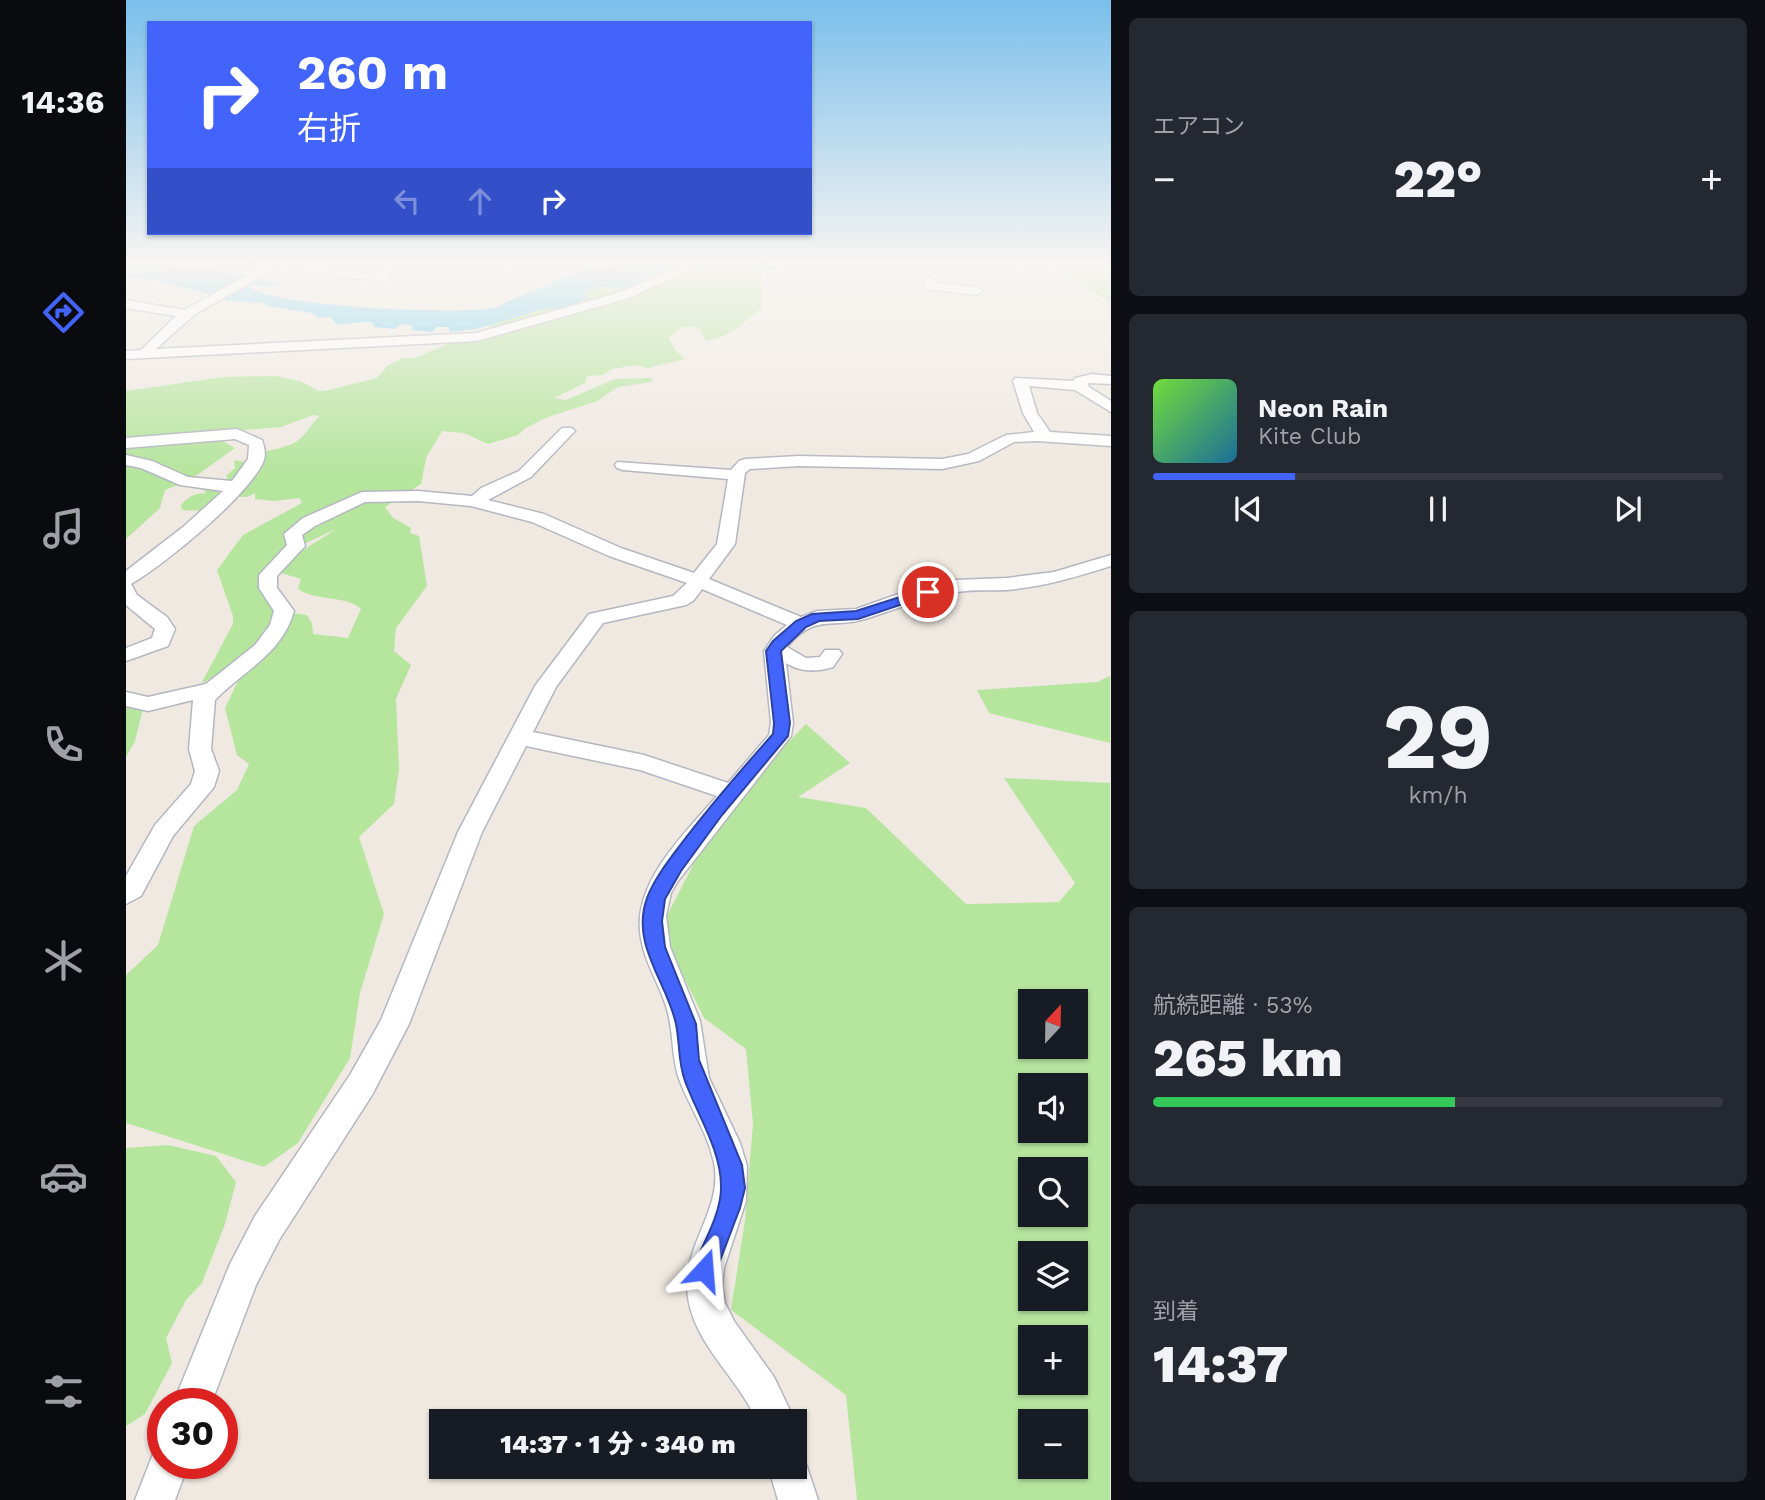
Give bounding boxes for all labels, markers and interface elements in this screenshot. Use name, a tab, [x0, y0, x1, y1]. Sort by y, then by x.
text: 260 m	[297, 43, 448, 101]
icon: right	[182, 49, 273, 140]
text: 14:36	[22, 83, 104, 121]
text: 右折	[297, 109, 361, 147]
text: エアコン	[1153, 113, 1245, 140]
text: 22°	[1394, 149, 1482, 210]
text: −	[1153, 157, 1176, 201]
text: +	[1700, 157, 1723, 201]
icon: left	[388, 182, 426, 220]
icon: ahead	[461, 182, 499, 220]
icon: right	[534, 182, 572, 220]
icon: directions	[39, 288, 88, 337]
text: Neon Rain	[1258, 393, 1388, 423]
text: Kite Club	[1258, 423, 1361, 450]
icon: previous	[1229, 490, 1267, 528]
icon: pause	[1419, 490, 1457, 528]
icon: next	[1609, 490, 1647, 528]
icon: music	[39, 504, 88, 553]
pin	[898, 562, 958, 622]
icon: arrive	[909, 573, 947, 611]
text: 29	[1383, 683, 1493, 790]
icon: phone	[39, 720, 88, 769]
text: km/h	[1408, 782, 1468, 809]
icon: climate	[39, 936, 88, 985]
north arrow	[1018, 989, 1088, 1059]
map controls	[1018, 989, 1088, 1479]
text: 航続距離 · 53%	[1153, 992, 1312, 1019]
text: 265 km	[1153, 1028, 1343, 1089]
button: sound	[1018, 1073, 1088, 1143]
icon: car	[39, 1152, 88, 1201]
button: search	[1018, 1157, 1088, 1227]
position arrow	[667, 1233, 741, 1307]
button: layers	[1018, 1241, 1088, 1311]
text: 到着	[1153, 1298, 1199, 1325]
button: +	[1018, 1325, 1088, 1395]
text: 14:37	[1153, 1334, 1289, 1395]
icon: filters	[39, 1367, 88, 1416]
speed limit sign: 30	[147, 1388, 238, 1479]
button: −	[1018, 1409, 1088, 1479]
text: 14:37 · 1 分 · 340 m	[500, 1429, 736, 1459]

